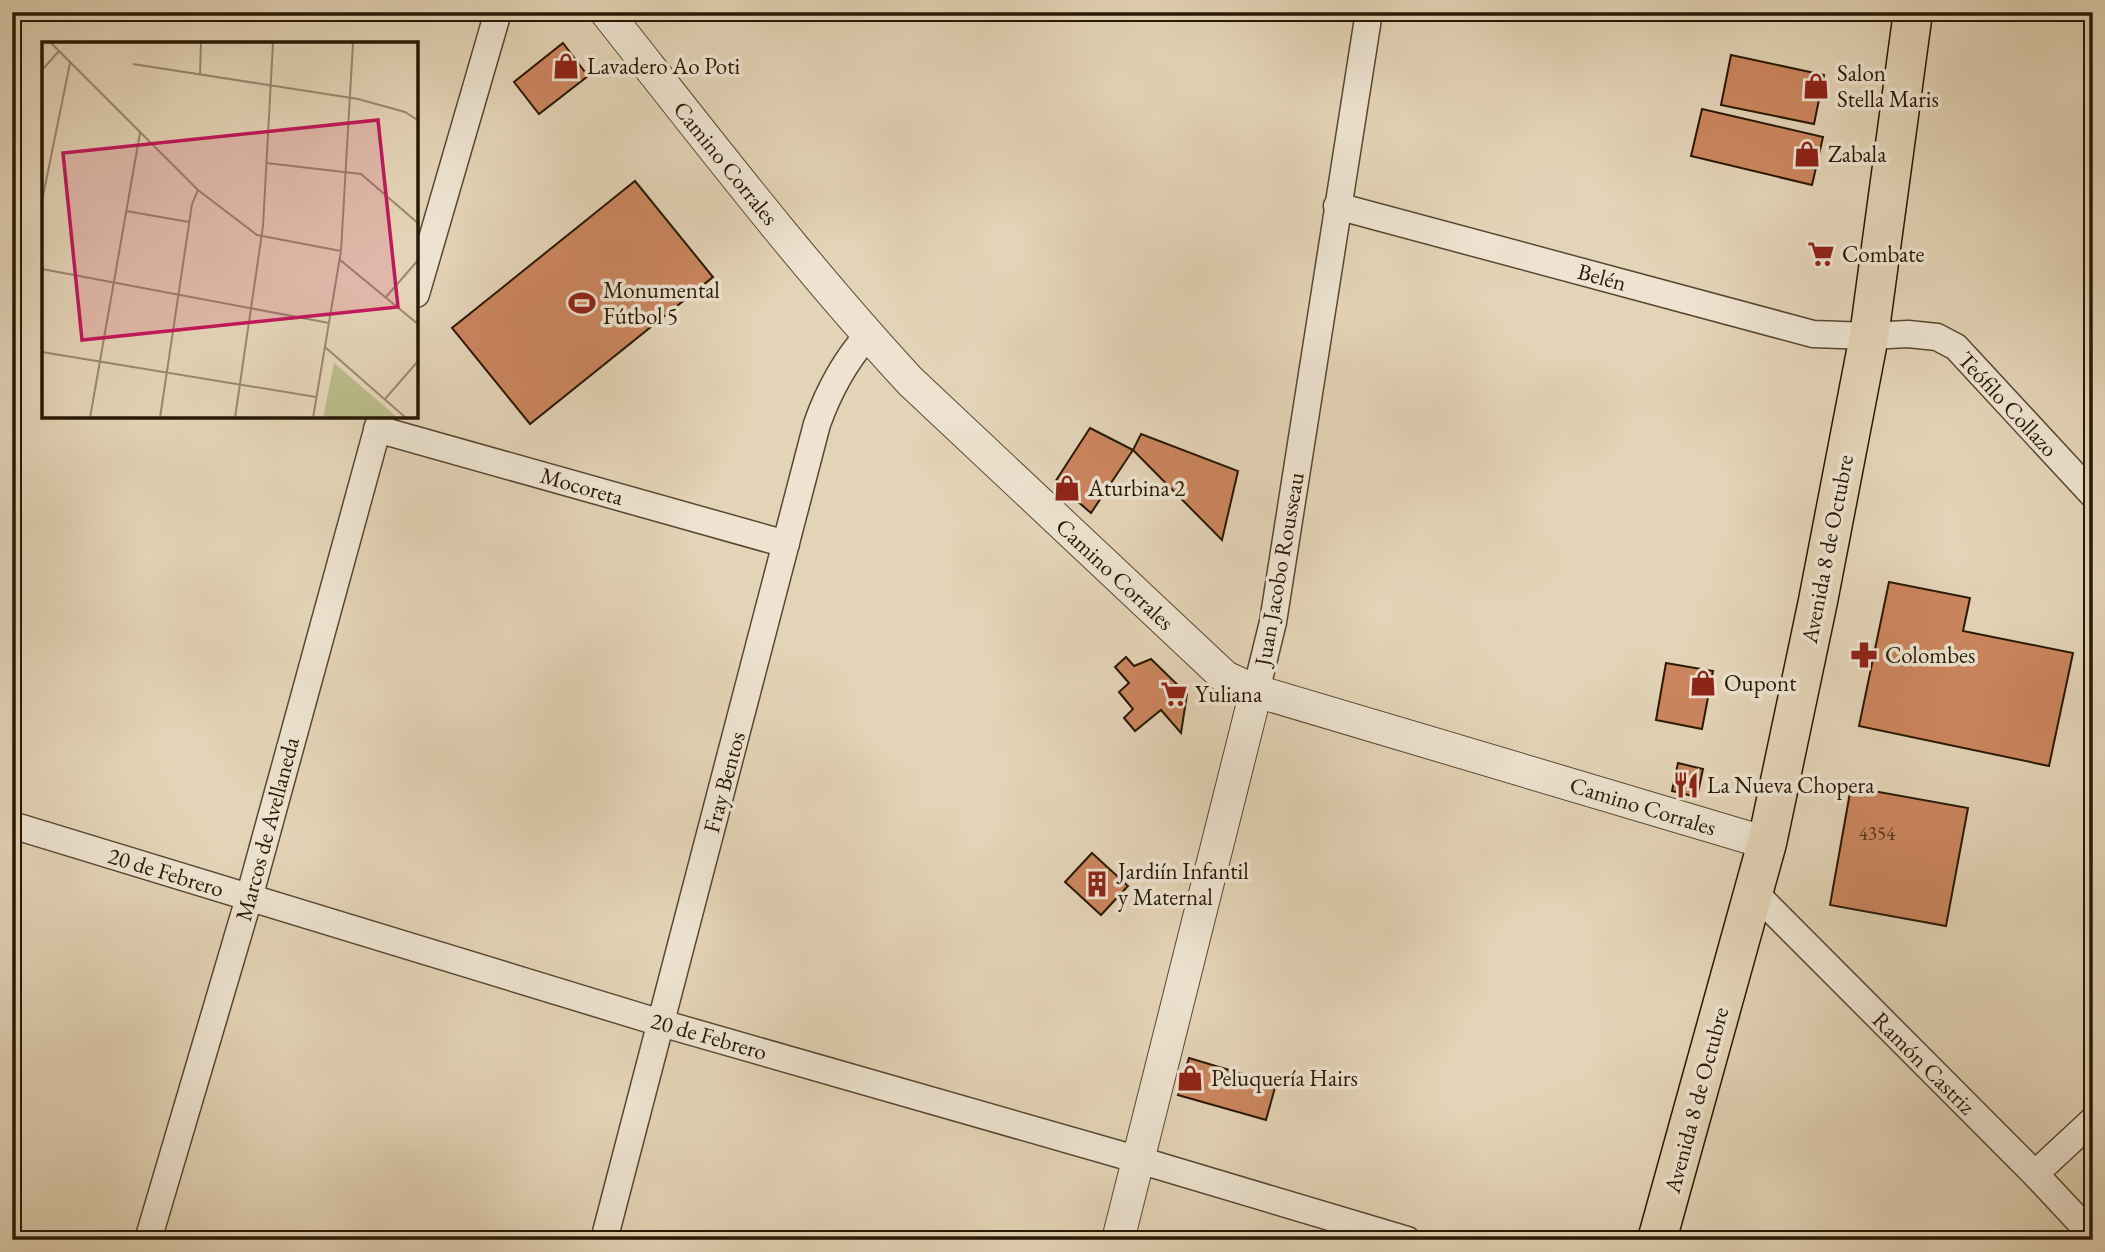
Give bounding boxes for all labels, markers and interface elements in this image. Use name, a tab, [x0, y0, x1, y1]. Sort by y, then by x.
inset map	[42, 42, 418, 418]
shop icon: Lavadero Ao Poti	[551, 51, 581, 81]
place label: Lavadero Ao Poti	[587, 51, 740, 81]
place label: Salon Stella Maris	[1837, 58, 1939, 114]
shop icon: Salon Stella Maris	[1801, 71, 1831, 101]
street label: Camino Corrales	[667, 95, 785, 231]
shop icon: Zabala	[1792, 139, 1822, 169]
place label: Zabala	[1828, 139, 1887, 169]
supermarket icon: Combate	[1806, 239, 1836, 269]
place label: Combate	[1842, 239, 1924, 269]
street label: Belén	[1574, 256, 1630, 298]
place label: Monumental Fútbol 5	[603, 275, 720, 331]
sports icon: Monumental Fútbol 5	[567, 288, 597, 318]
street label: Teófilo Collazo	[1951, 345, 2065, 463]
street label: Avenida 8 de Octubre	[1794, 452, 1860, 647]
street label: Mocoreta	[537, 460, 628, 512]
street label: Juan Jacobo Rousseau	[1247, 470, 1311, 670]
shop icon: Aturbina 2	[1052, 473, 1082, 503]
place label: Aturbina 2	[1087, 473, 1185, 503]
street label: Camino Corrales	[1049, 511, 1181, 637]
pharmacy icon: Colombes	[1849, 640, 1879, 670]
place label: Colombes	[1885, 640, 1975, 670]
shop icon: Oupont	[1688, 668, 1718, 698]
place label: Oupont	[1724, 668, 1797, 698]
supermarket icon: Yuliana	[1159, 679, 1189, 709]
place label: Yuliana	[1195, 679, 1263, 709]
street label: Fray Bentos	[696, 728, 752, 836]
street label: Marcos de Avellaneda	[228, 733, 306, 924]
street label: Camino Corrales	[1566, 770, 1720, 842]
restaurant icon: La Nueva Chopera	[1671, 770, 1701, 800]
place label: La Nueva Chopera	[1707, 770, 1875, 800]
house number: 4354	[1859, 821, 1896, 846]
street label: 20 de Febrero	[104, 840, 228, 904]
place label: Jardiín Infantil y Maternal	[1116, 856, 1249, 912]
building icon: Jardiín Infantil y Maternal	[1082, 869, 1112, 899]
street label: Avenida 8 de Octubre	[1656, 1004, 1735, 1197]
street label: 20 de Febrero	[647, 1005, 771, 1067]
street label: Ramón Castriz	[1866, 1005, 1982, 1121]
shop icon: Peluquería Hairs	[1175, 1063, 1205, 1093]
place label: Peluquería Hairs	[1211, 1063, 1358, 1093]

